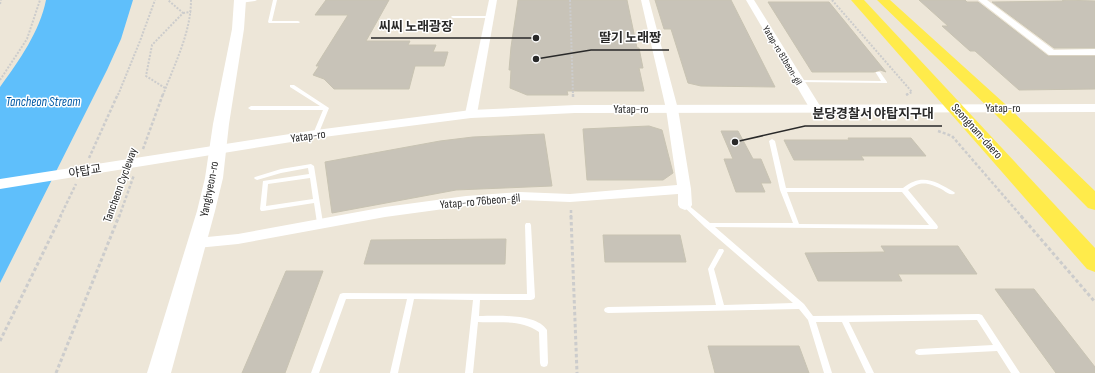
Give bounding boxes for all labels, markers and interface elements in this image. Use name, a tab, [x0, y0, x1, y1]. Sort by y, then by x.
callout: 씨씨 노래광장	[371, 13, 461, 38]
text: 씨씨 노래광장	[379, 19, 453, 35]
street label: Yatap-ro 81beon-gil	[760, 24, 805, 87]
callout: 딸기 노래짱	[591, 25, 669, 50]
text: 딸기 노래짱	[599, 30, 661, 46]
water label: Tancheon Stream	[6, 94, 80, 110]
callout: 분당경찰서 야탑지구대	[805, 101, 942, 126]
street label: Seongnam-daero	[948, 101, 1005, 162]
street label: Yatap-ro	[986, 101, 1020, 116]
street label: Yatap-ro	[614, 102, 648, 117]
text: 분당경찰서 야탑지구대	[812, 106, 934, 122]
street label: Yatap-ro	[290, 127, 326, 146]
street label: Tancheon Cycleway	[100, 145, 141, 225]
street label: Yanghyeon-ro	[197, 160, 222, 218]
street label: 야탑교	[68, 161, 103, 181]
street label: Yatap-ro 76beon-gil	[439, 191, 521, 212]

